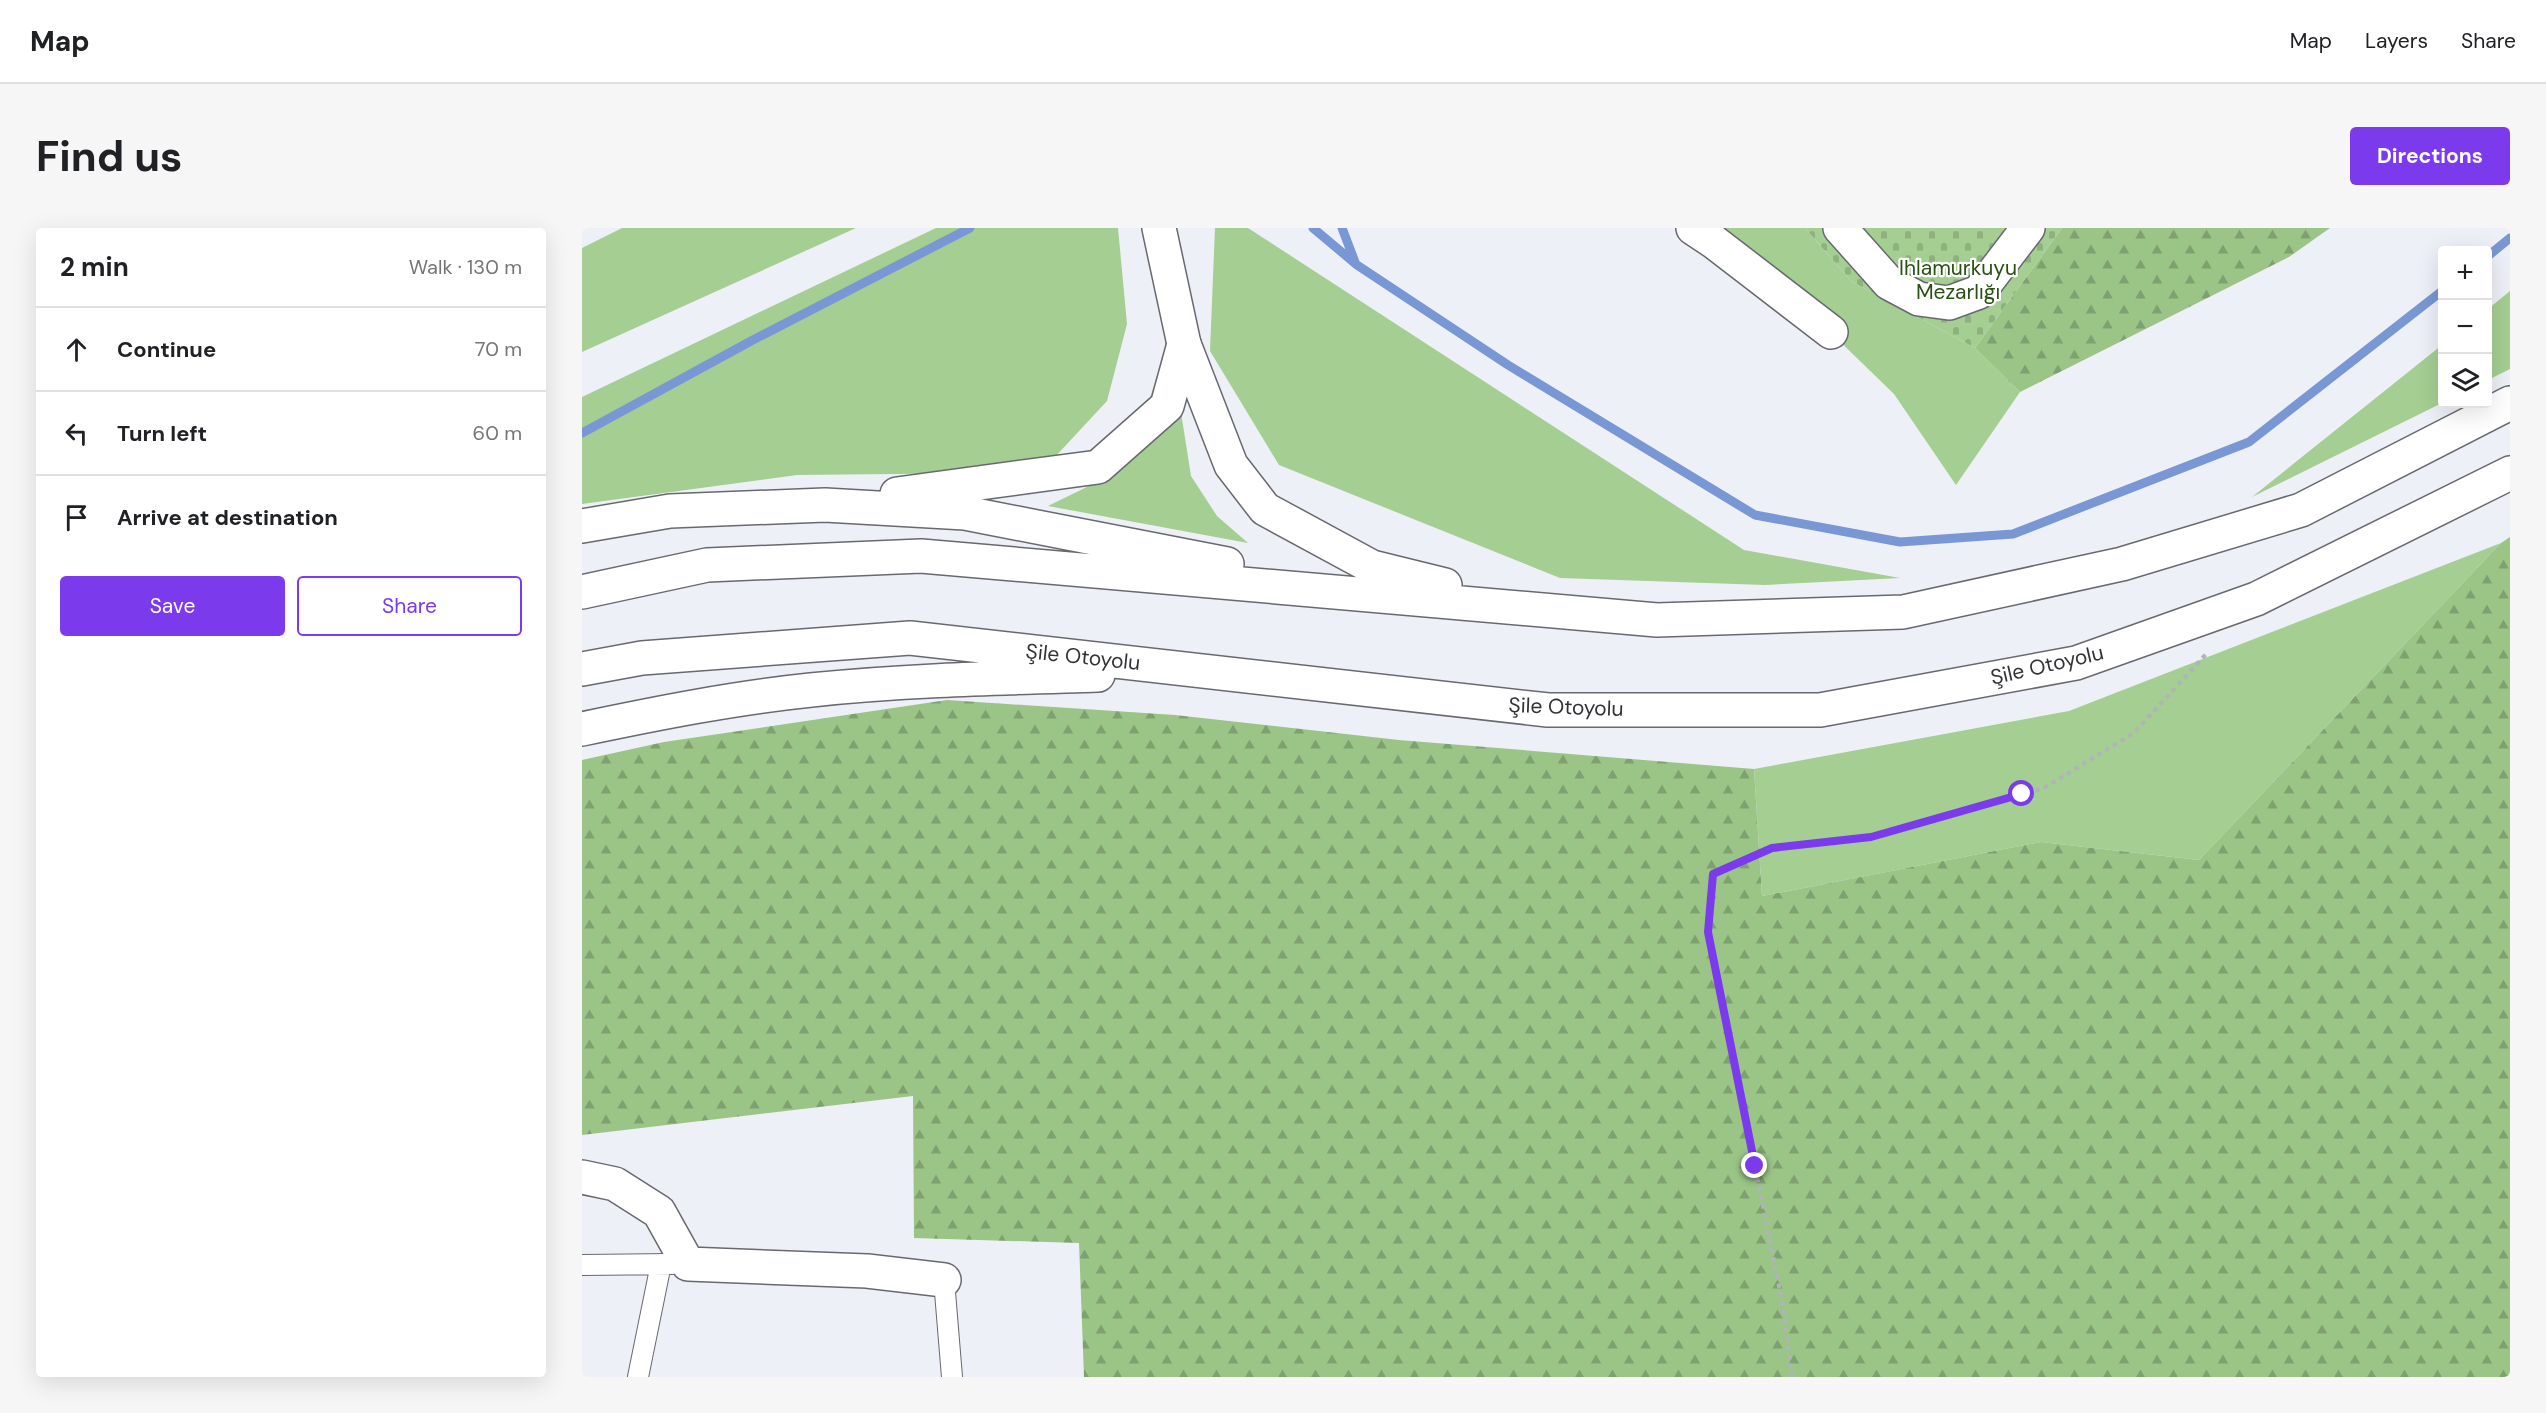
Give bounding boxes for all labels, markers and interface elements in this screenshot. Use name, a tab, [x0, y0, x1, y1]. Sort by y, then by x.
text: Map	[30, 23, 90, 60]
text: Map	[2290, 27, 2332, 55]
text: Layers	[2365, 27, 2428, 55]
text: Share	[2461, 27, 2516, 55]
button: Directions	[2350, 127, 2510, 185]
text: Find us	[36, 129, 182, 184]
map controls	[2438, 246, 2492, 408]
button: +	[2438, 246, 2492, 300]
text: 2 min	[60, 250, 129, 284]
text: Walk · 130 m	[409, 254, 522, 280]
park label: Ihlamurkuyu Mezarlığı	[1899, 254, 2017, 306]
button: −	[2438, 300, 2492, 354]
icon: ahead	[60, 333, 93, 366]
text: Continue	[117, 335, 216, 364]
text: 70 m	[475, 336, 522, 362]
button: layers	[2438, 354, 2492, 408]
icon: left	[60, 417, 93, 450]
text: Turn left	[117, 419, 207, 448]
text: 60 m	[473, 420, 522, 446]
icon: arrive	[60, 501, 93, 534]
text: Arrive at destination	[117, 503, 338, 532]
button: Save	[60, 576, 285, 636]
button: Share	[297, 576, 522, 636]
street label: Şile Otoyolu	[1024, 637, 1142, 677]
street label: Şile Otoyolu	[1988, 638, 2106, 692]
street label: Şile Otoyolu	[1508, 691, 1624, 723]
route start	[2008, 780, 2034, 806]
route end	[1741, 1152, 1767, 1178]

